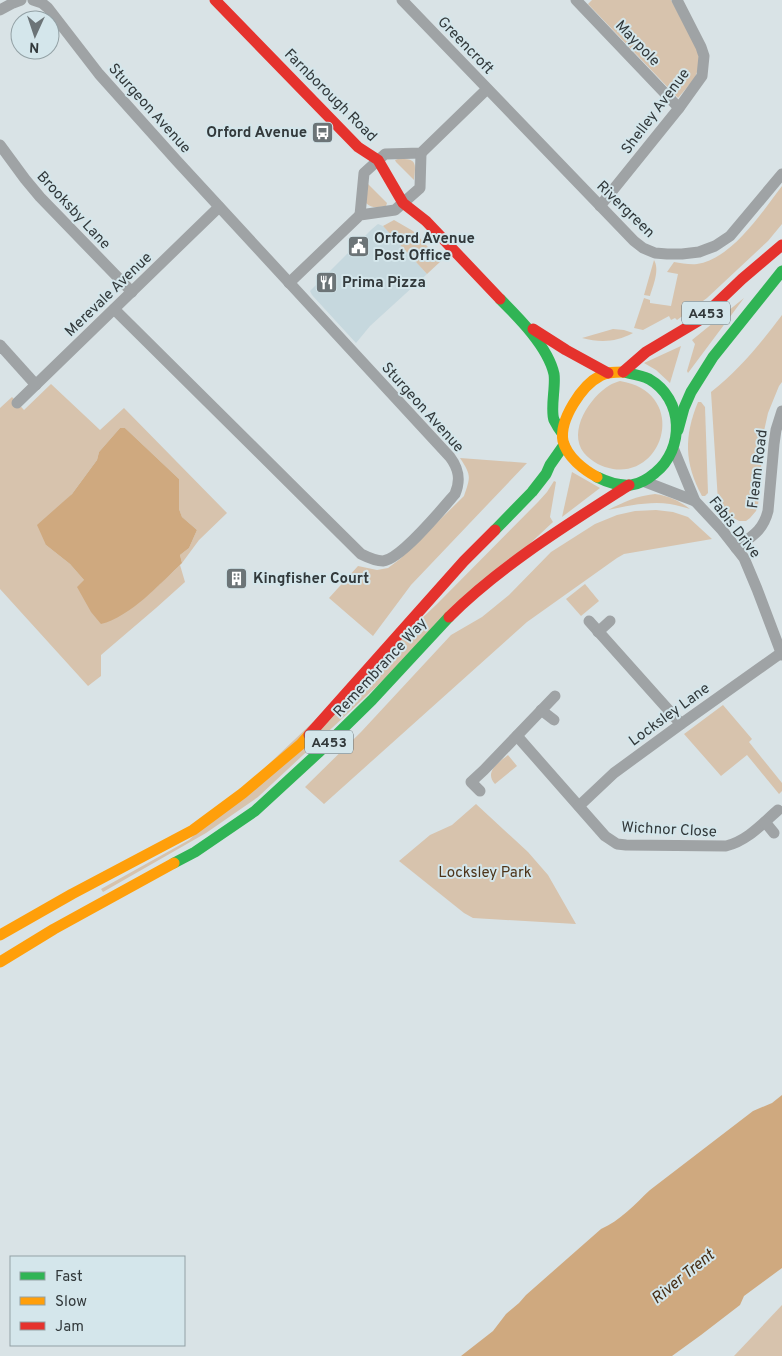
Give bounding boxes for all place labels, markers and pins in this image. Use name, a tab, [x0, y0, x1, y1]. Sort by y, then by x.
bus stop icon: Orford Avenue	[311, 120, 335, 144]
place label: Orford Avenue	[206, 124, 307, 143]
place label: Orford Avenue Post Office	[374, 230, 475, 266]
public building icon: Orford Avenue Post Office	[346, 235, 370, 259]
restaurant icon: Prima Pizza	[314, 270, 338, 294]
place label: Prima Pizza	[342, 274, 426, 293]
building icon: Kingfisher Court	[225, 566, 249, 590]
place label: Kingfisher Court	[253, 570, 369, 589]

